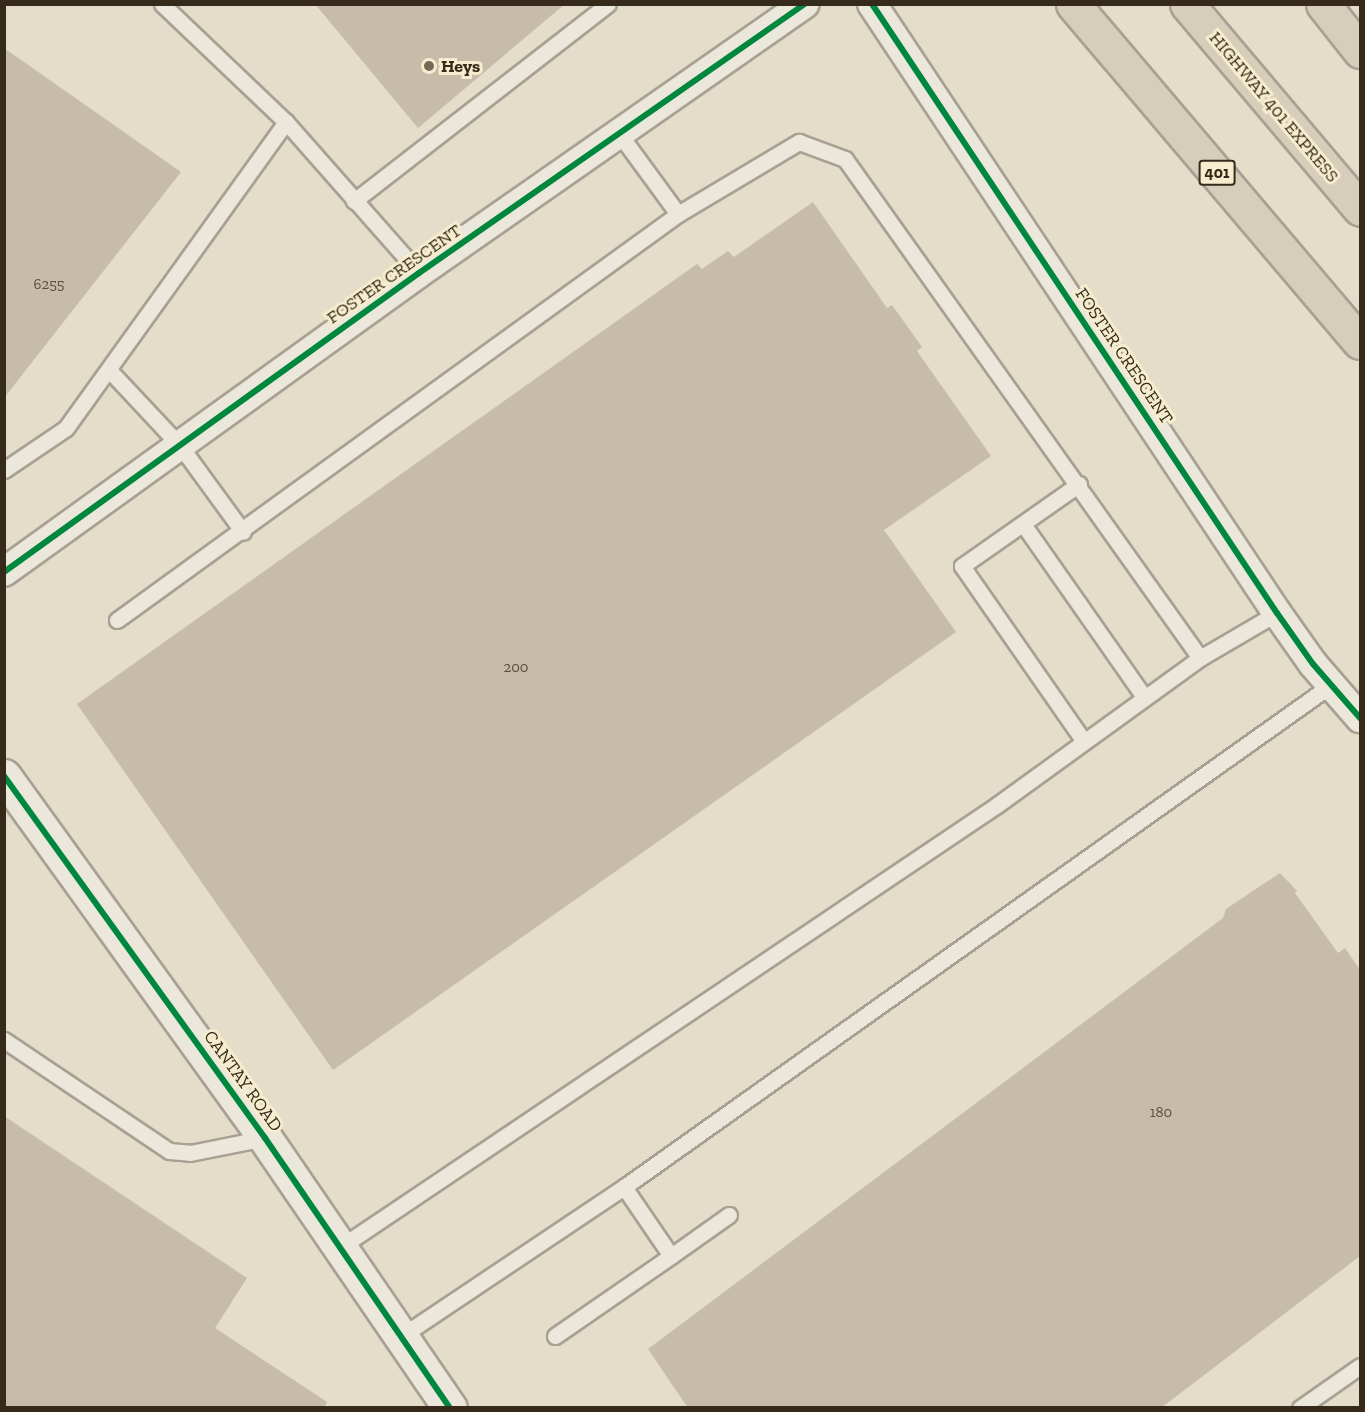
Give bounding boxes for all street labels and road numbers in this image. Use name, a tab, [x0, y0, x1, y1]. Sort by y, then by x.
street label: HIGHWAY 401 EXPRESS	[1204, 27, 1344, 187]
road number: 401	[1198, 160, 1236, 186]
street label: FOSTER CRESCENT	[323, 219, 465, 329]
street label: FOSTER CRESCENT	[1071, 284, 1177, 428]
street label: CANTAY ROAD	[199, 1026, 287, 1136]

